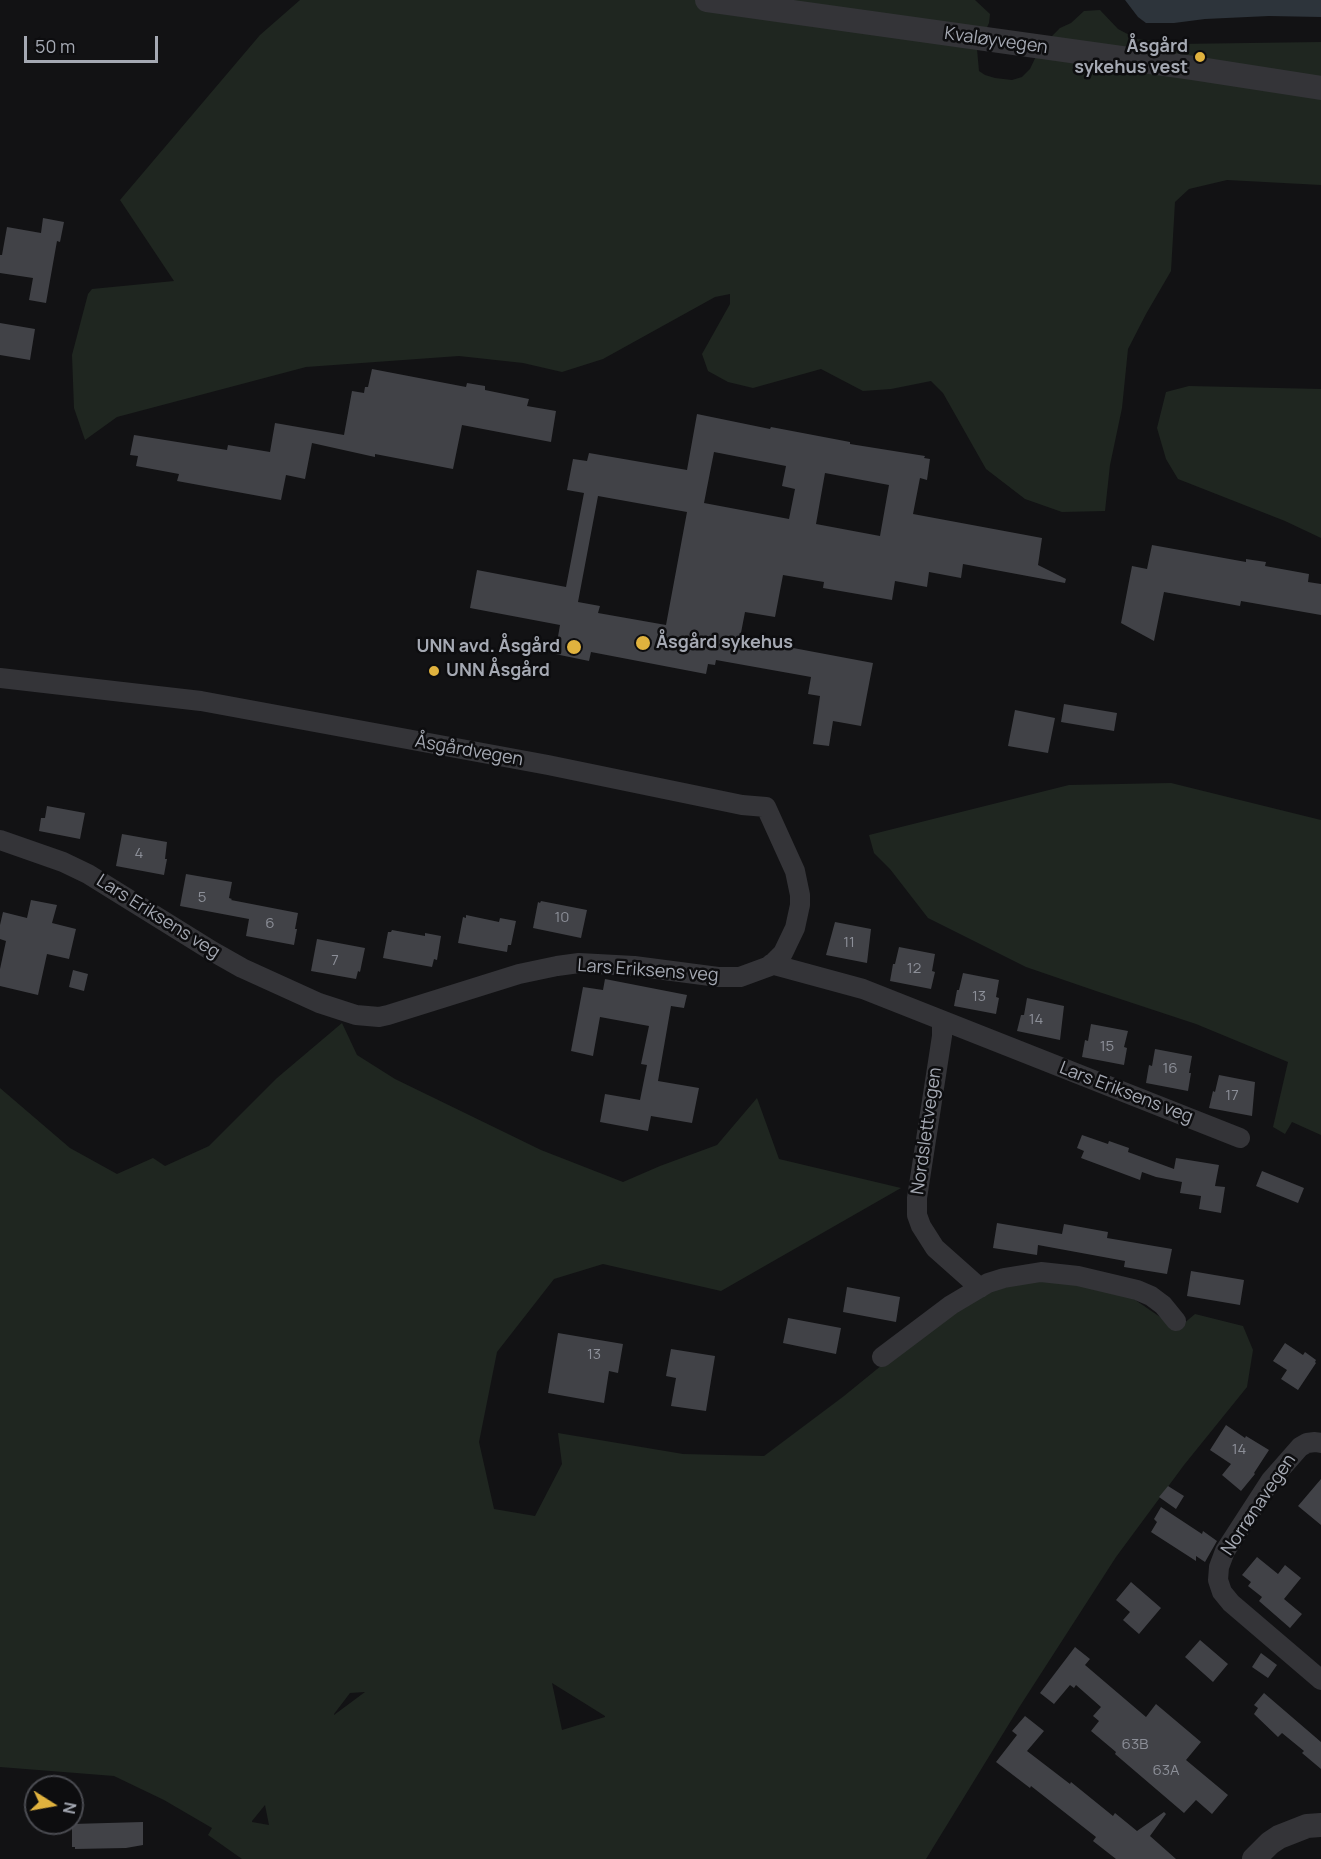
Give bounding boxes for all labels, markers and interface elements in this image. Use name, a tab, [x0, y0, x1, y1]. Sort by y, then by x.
street label: Kvaløyvegen	[943, 23, 1049, 59]
scale bar	[27, 24, 160, 62]
text: 50 m	[35, 34, 75, 58]
place label: Åsgård sykehus vest	[1074, 36, 1188, 78]
marker: Åsgård sykehus vest	[1193, 50, 1207, 64]
place label: Åsgård sykehus	[656, 632, 793, 654]
marker: Åsgård sykehus	[634, 634, 652, 652]
place label: UNN avd. Åsgård	[416, 636, 560, 658]
marker: UNN avd. Åsgård	[565, 638, 583, 656]
place label: UNN Åsgård	[446, 660, 550, 682]
marker: UNN Åsgård	[427, 664, 441, 678]
street label: Åsgårdvegen	[413, 731, 525, 771]
house number: 4	[135, 845, 143, 863]
street label: Lars Eriksens veg	[92, 870, 224, 964]
house number: 5	[198, 889, 206, 907]
house number: 10	[555, 909, 569, 927]
house number: 6	[265, 915, 275, 933]
house number: 11	[843, 934, 855, 952]
house number: 7	[331, 952, 339, 970]
street label: Lars Eriksens veg	[577, 955, 719, 987]
house number: 12	[907, 960, 921, 978]
house number: 13	[972, 988, 986, 1006]
house number: 14	[1029, 1011, 1043, 1029]
house number: 15	[1100, 1038, 1114, 1056]
street label: Lars Eriksens veg	[1056, 1058, 1196, 1128]
house number: 16	[1162, 1060, 1178, 1078]
street label: Nordslettvegen	[907, 1066, 947, 1196]
house number: 17	[1225, 1087, 1239, 1105]
house number: 13	[587, 1346, 601, 1364]
house number: 14	[1232, 1441, 1246, 1459]
street label: Norrønavegen	[1217, 1450, 1301, 1560]
house number: 63B	[1122, 1736, 1148, 1754]
house number: 63A	[1152, 1762, 1180, 1780]
north arrow	[24, 1775, 84, 1835]
text: N	[58, 1800, 82, 1816]

